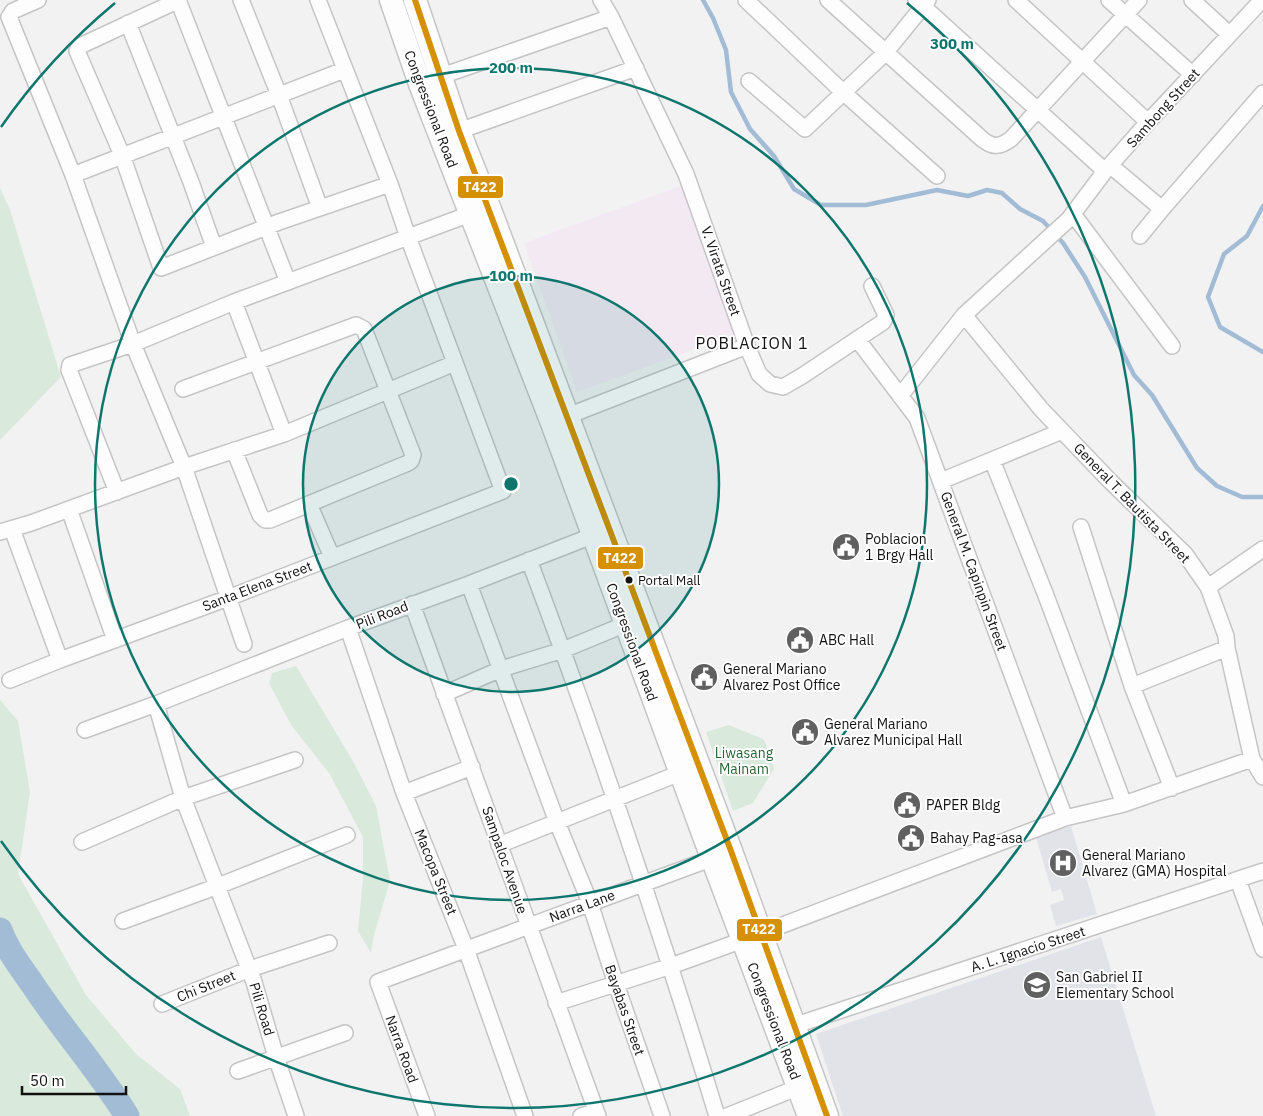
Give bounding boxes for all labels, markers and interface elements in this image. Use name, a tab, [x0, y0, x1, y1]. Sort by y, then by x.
text: 300 m	[930, 34, 974, 53]
street label: Congressional Road	[400, 48, 462, 170]
text: 200 m	[489, 58, 533, 77]
street label: Sambong Street	[1123, 64, 1203, 151]
line badge: T422	[457, 175, 504, 199]
text: T422	[463, 178, 497, 196]
street label: V. Virata Street	[697, 224, 745, 318]
text: 100 m	[489, 266, 533, 285]
district label: POBLACION 1	[695, 333, 809, 353]
street label: General T. Bautista Street	[1070, 439, 1194, 567]
centre of rings	[502, 475, 520, 493]
street label: General M. Capinpin Street	[937, 489, 1011, 653]
place label: Poblacion 1 Brgy Hall	[865, 530, 934, 564]
public building icon: Poblacion 1 Brgy Hall	[831, 532, 861, 562]
line badge: T422	[597, 546, 644, 570]
text: T422	[603, 549, 637, 567]
street label: Santa Elena Street	[200, 557, 314, 615]
place label: Portal Mall	[638, 572, 701, 589]
marker: Portal Mall	[624, 575, 634, 585]
street label: Congressional Road	[602, 581, 662, 703]
street label: Pili Road	[353, 597, 411, 633]
public building icon: ABC Hall	[785, 625, 815, 655]
place label: ABC Hall	[819, 631, 874, 649]
place label: General Mariano Alvarez Post Office	[723, 660, 841, 694]
public building icon: General Mariano Alvarez Post Office	[689, 662, 719, 692]
place label: General Mariano Alvarez Municipal Hall	[824, 715, 962, 749]
public building icon: General Mariano Alvarez Municipal Hall	[790, 717, 820, 747]
park label: Liwasang Mainam	[715, 744, 774, 778]
public building icon: PAPER Bldg	[892, 790, 922, 820]
place label: PAPER Bldg	[926, 796, 1001, 814]
street label: Sampaloc Avenue	[478, 804, 532, 916]
public building icon: Bahay Pag-asa	[896, 823, 926, 853]
street label: Macopa Street	[411, 826, 461, 918]
place label: Bahay Pag-asa	[930, 829, 1023, 847]
place label: General Mariano Alvarez (GMA) Hospital	[1082, 846, 1227, 880]
hospital icon: General Mariano Alvarez (GMA) Hospital	[1048, 848, 1078, 878]
street label: Narra Lane	[547, 886, 618, 926]
line badge: T422	[736, 918, 783, 942]
text: T422	[742, 920, 776, 938]
street label: A. L. Ignacio Street	[968, 922, 1088, 976]
street label: Congressional Road	[743, 960, 805, 1082]
street label: Bayabas Street	[601, 962, 649, 1058]
street label: Chi Street	[174, 966, 238, 1006]
place label: San Gabriel II Elementary School	[1056, 968, 1174, 1002]
school or university icon: San Gabriel II Elementary School	[1022, 970, 1052, 1000]
street label: Pili Road	[245, 980, 279, 1038]
street label: Narra Road	[381, 1013, 423, 1085]
scale bar	[22, 1064, 126, 1096]
text: 50 m	[30, 1071, 65, 1090]

